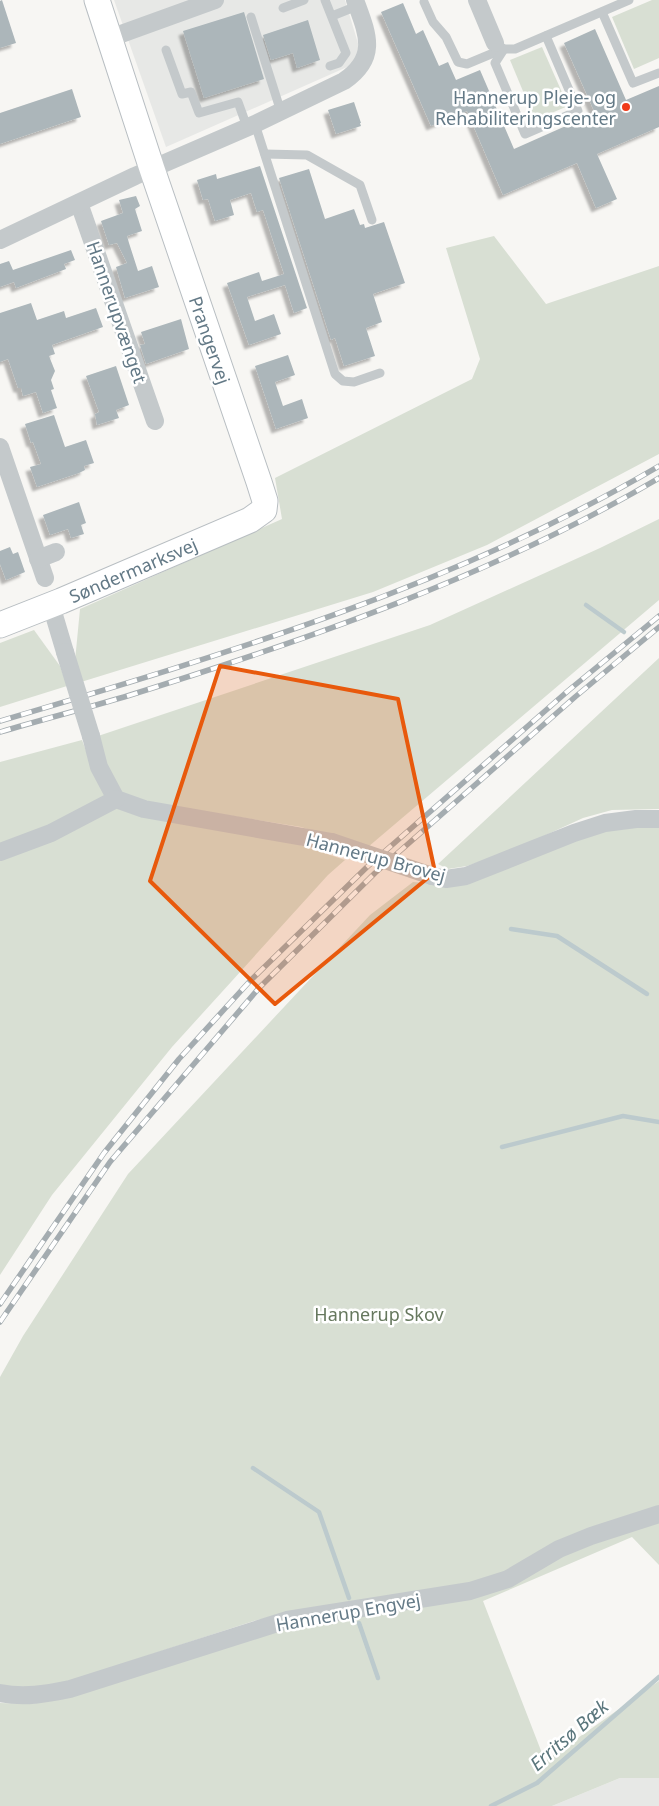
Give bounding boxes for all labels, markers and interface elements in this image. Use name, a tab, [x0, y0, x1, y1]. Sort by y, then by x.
place label: Hannerup Pleje- og Rehabiliteringscenter	[435, 85, 617, 130]
marker: Hannerup Pleje- og Rehabiliteringscenter	[620, 101, 632, 113]
street label: Hannerupvænget	[81, 238, 153, 387]
street label: Prangervej	[184, 293, 236, 387]
street label: Søndermarksvej	[65, 532, 201, 608]
street label: Hannerup Brovej	[304, 827, 448, 887]
park label: Hannerup Skov	[314, 1302, 445, 1326]
street label: Hannerup Engvej	[274, 1587, 422, 1637]
water label: Erritsø Bæk	[524, 1693, 614, 1776]

